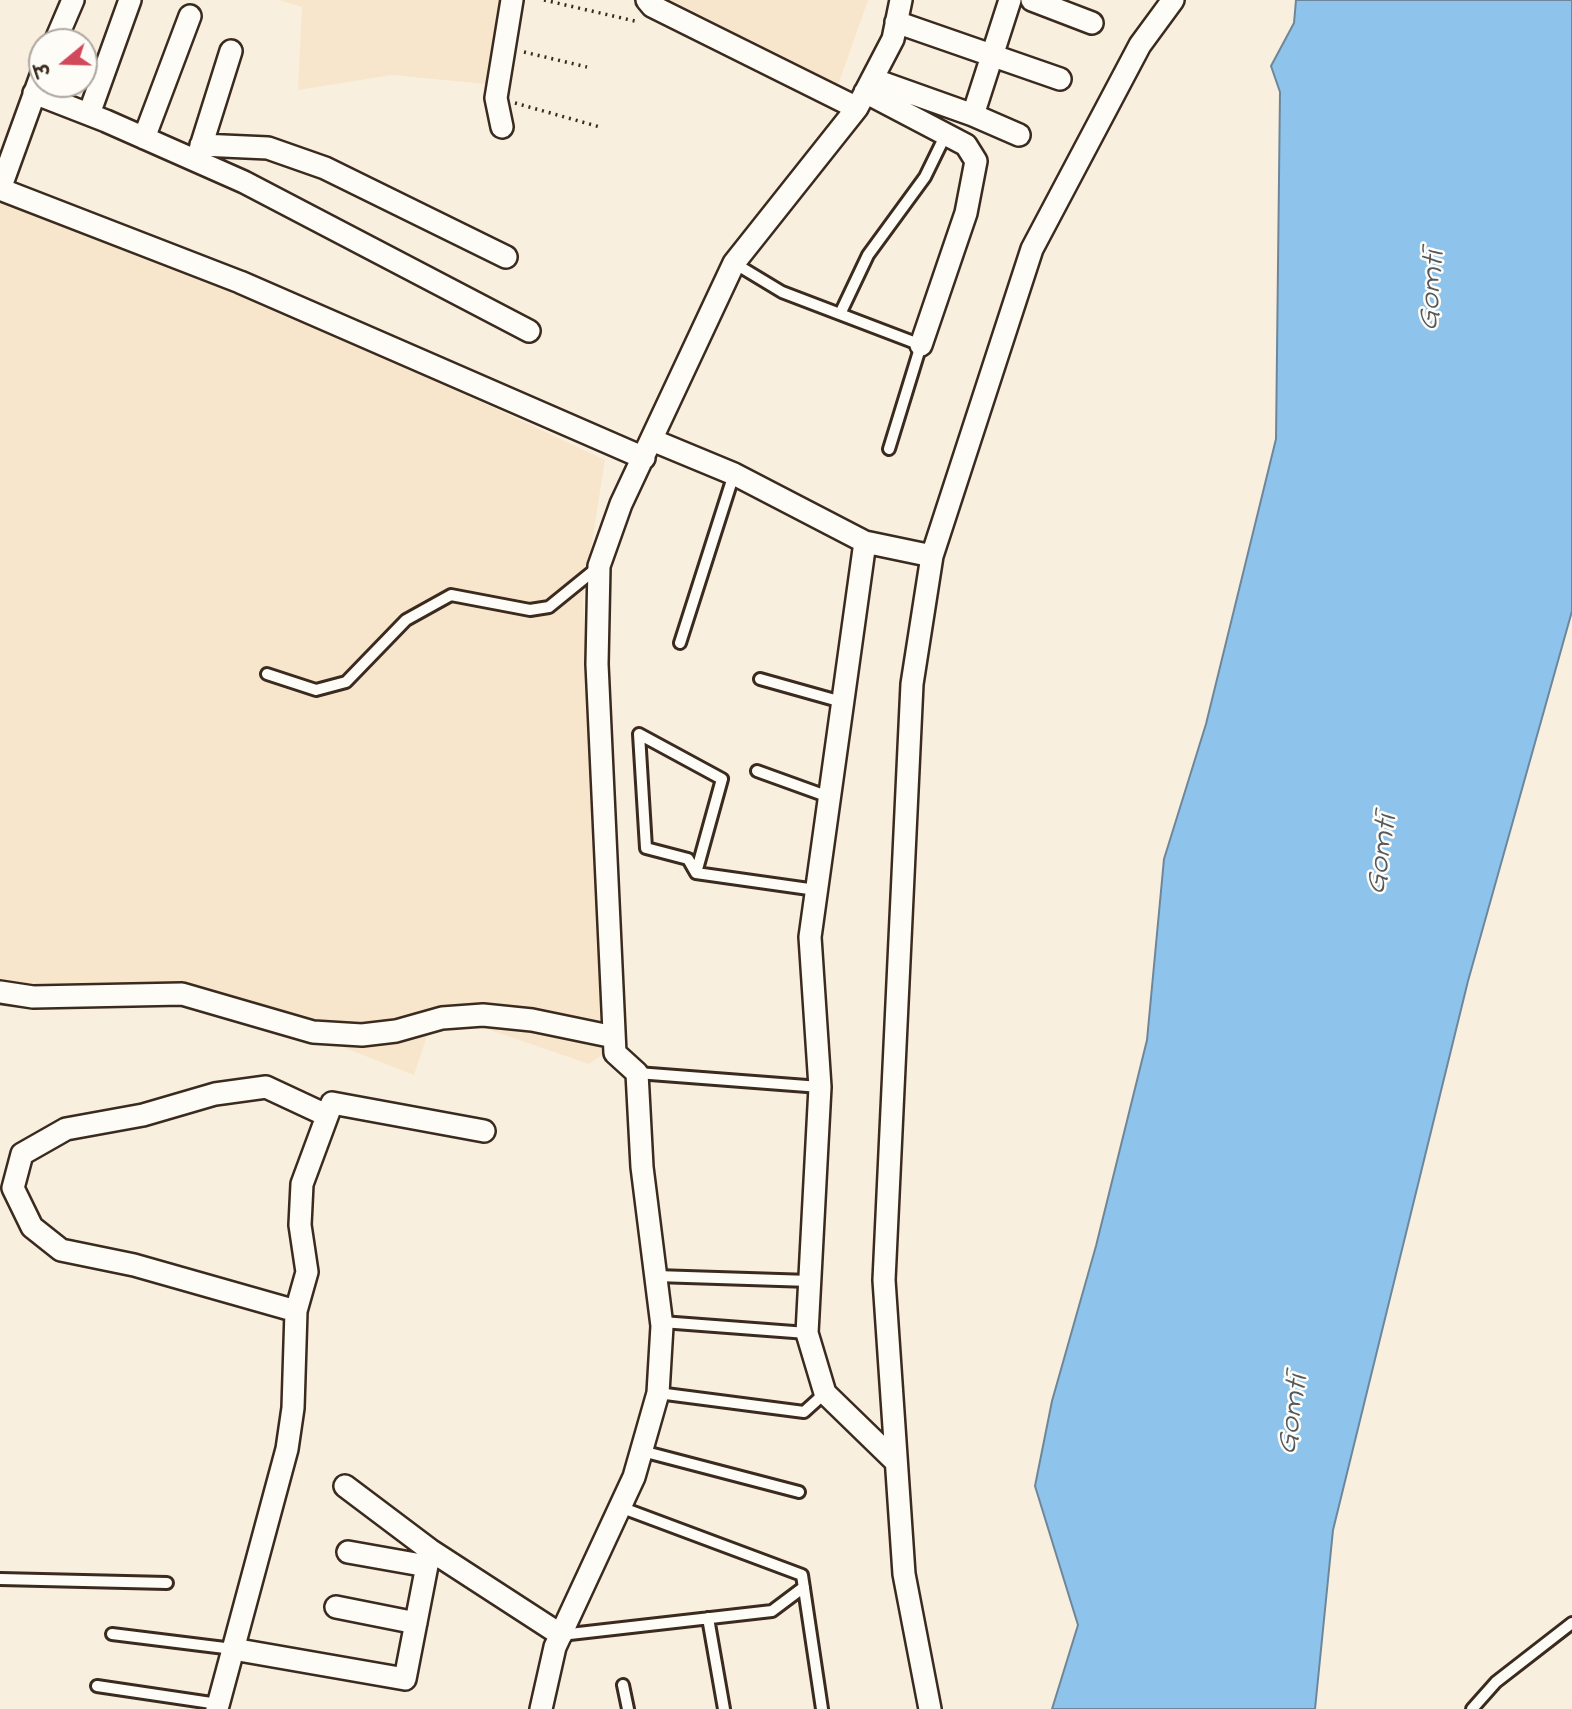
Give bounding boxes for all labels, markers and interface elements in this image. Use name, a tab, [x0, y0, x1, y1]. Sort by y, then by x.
north arrow	[28, 28, 98, 98]
text: उ	[30, 59, 59, 80]
water label: Gomtī	[1411, 249, 1457, 333]
water label: Gomtī	[1358, 812, 1410, 898]
water label: Gomtī	[1269, 1372, 1321, 1458]

